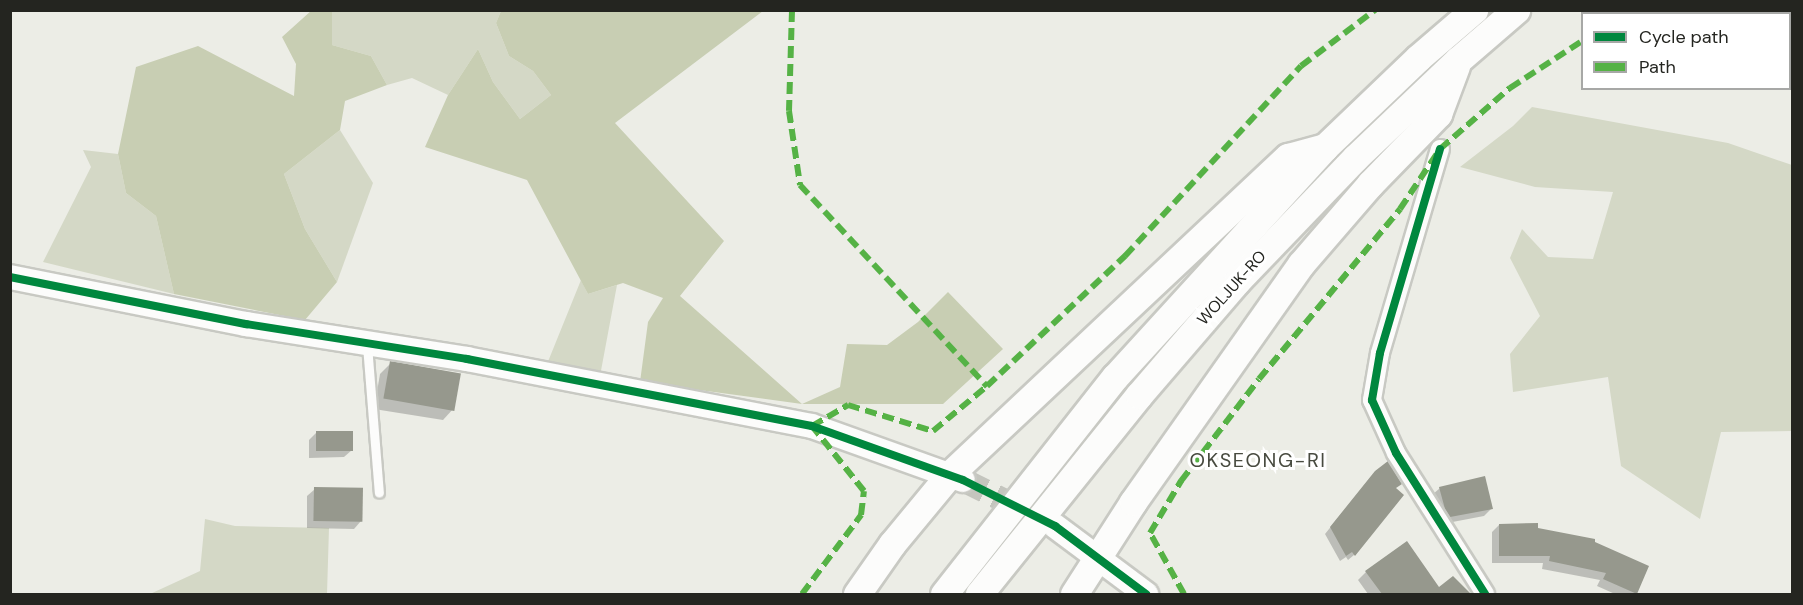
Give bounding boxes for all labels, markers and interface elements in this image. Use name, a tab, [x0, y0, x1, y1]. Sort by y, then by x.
legend	[1581, 12, 1791, 90]
text: Cycle path	[1639, 25, 1729, 49]
text: Path	[1639, 55, 1676, 79]
street label: WOLJUK-RO	[1194, 247, 1270, 329]
district label: OKSEONG-RI	[1190, 448, 1326, 472]

